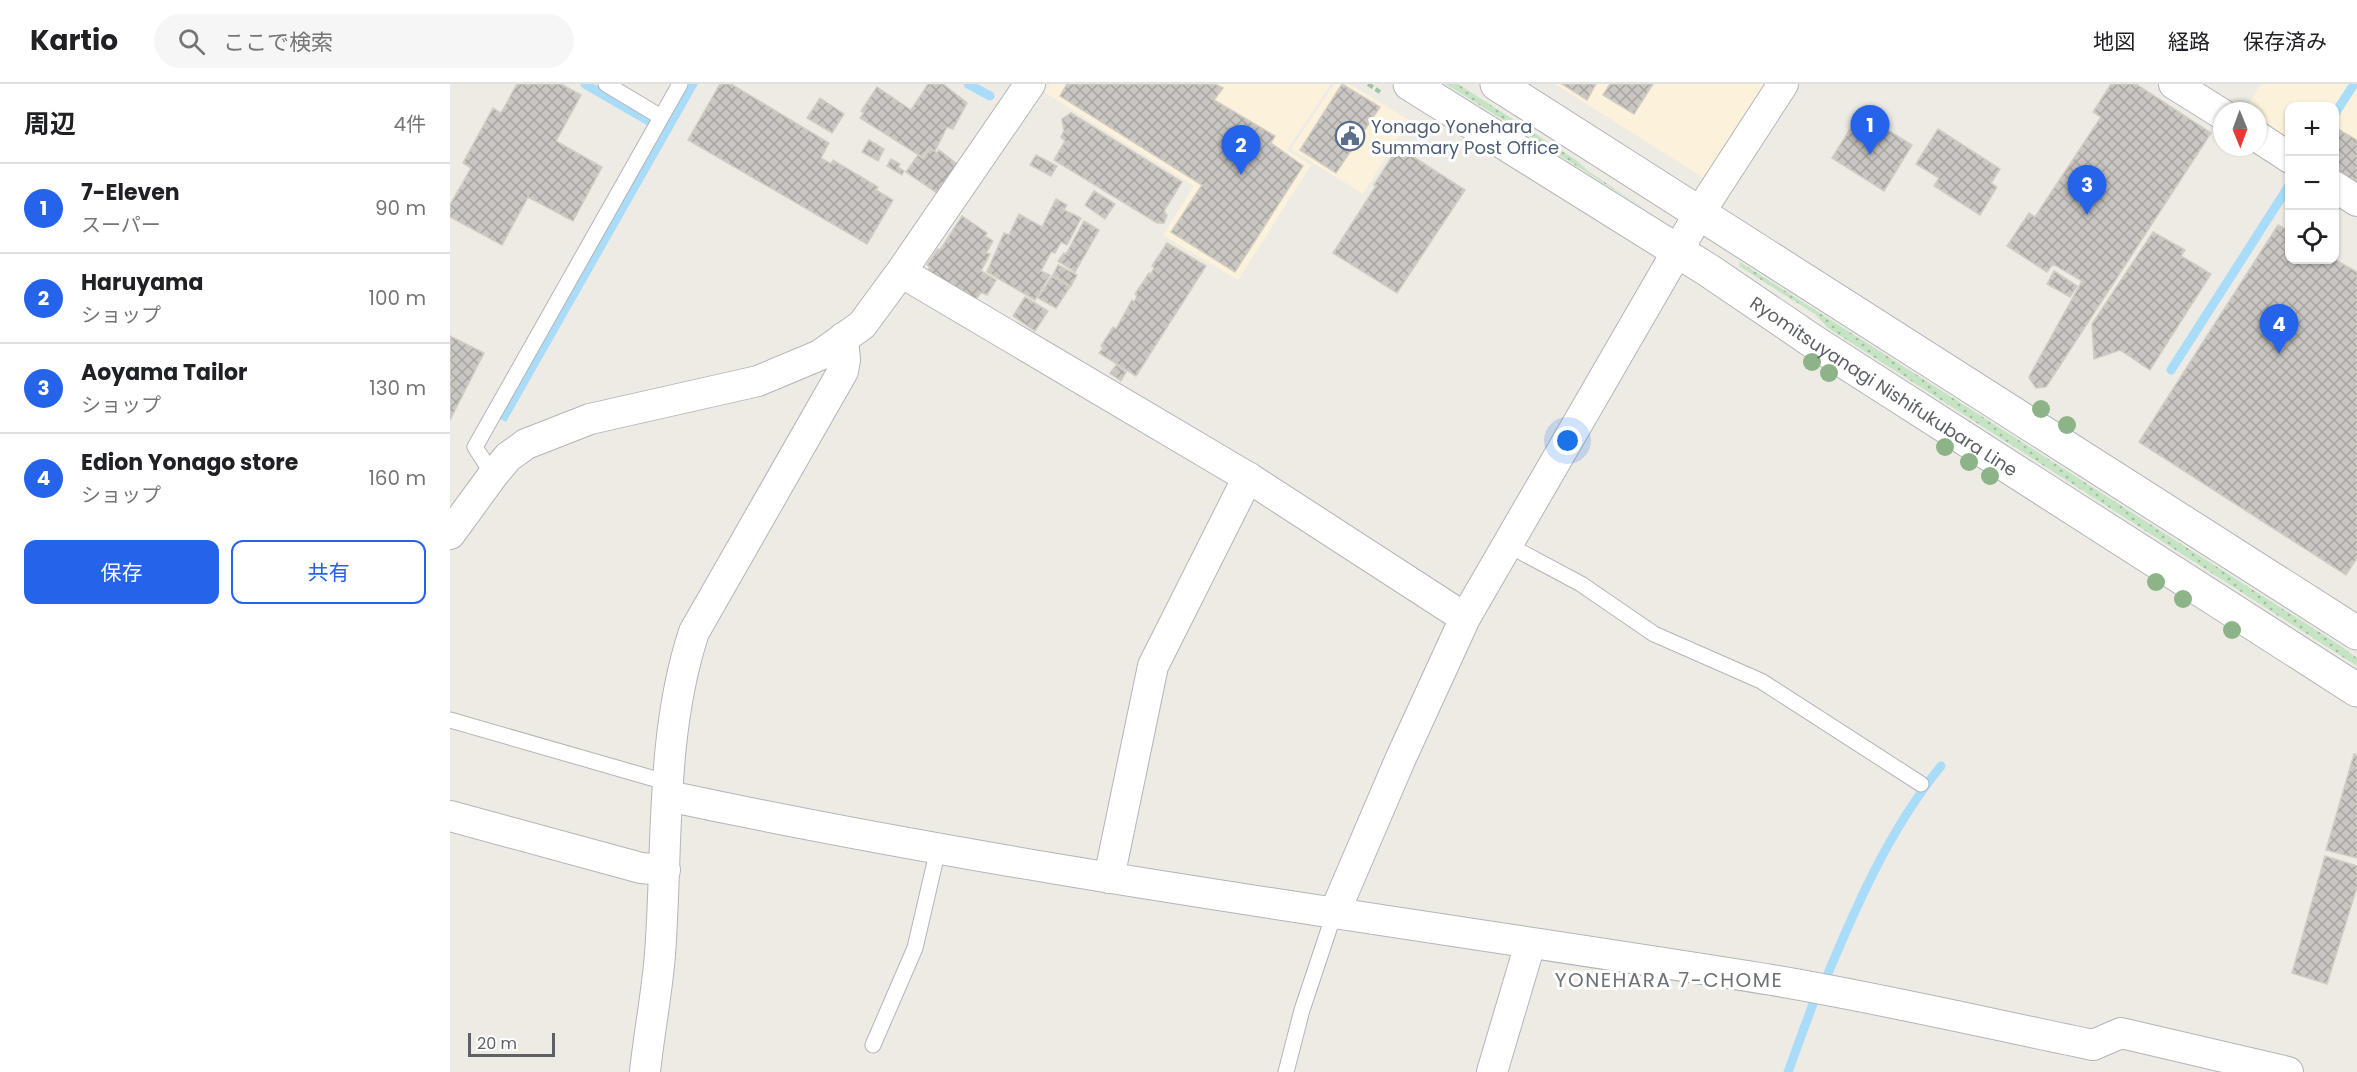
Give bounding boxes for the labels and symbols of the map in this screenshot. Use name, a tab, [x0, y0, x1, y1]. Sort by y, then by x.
north arrow	[2213, 102, 2267, 156]
pin: 1	[1850, 106, 1890, 155]
place label: Yonago Yonehara Summary Post Office	[1371, 114, 1559, 160]
public building icon: Yonago Yonehara Summary Post Office	[1334, 120, 1366, 152]
pin: 2	[1222, 126, 1260, 175]
pin: 3	[2068, 166, 2106, 215]
street label: Ryomitsuyanagi Nishifukubara Line	[1745, 290, 2023, 482]
pin: 4	[2260, 304, 2298, 354]
your location	[1553, 426, 1582, 455]
district label: YONEHARA 7-CHOME	[1555, 966, 1783, 994]
scale bar	[468, 1030, 555, 1058]

